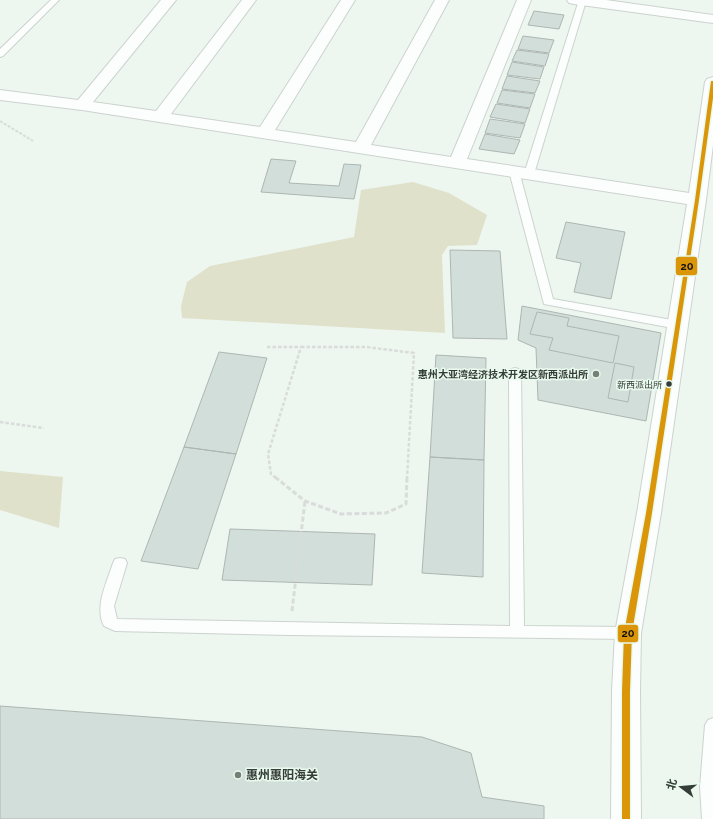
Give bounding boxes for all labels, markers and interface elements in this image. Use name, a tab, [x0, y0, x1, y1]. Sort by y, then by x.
line badge: 20	[675, 256, 698, 276]
text: 20	[681, 260, 694, 273]
place label: 惠州大亚湾经济技术开发区新西派出所	[418, 368, 588, 380]
marker: 惠州大亚湾经济技术开发区新西派出所	[591, 369, 601, 379]
marker: 新西派出所	[664, 379, 674, 389]
place label: 新西派出所	[617, 380, 662, 390]
line badge: 20	[617, 624, 639, 643]
text: 20	[622, 627, 635, 640]
north arrow	[661, 767, 701, 807]
place label: 惠州惠阳海关	[246, 768, 318, 782]
marker: 惠州惠阳海关	[233, 770, 243, 780]
text: 北	[664, 777, 680, 791]

